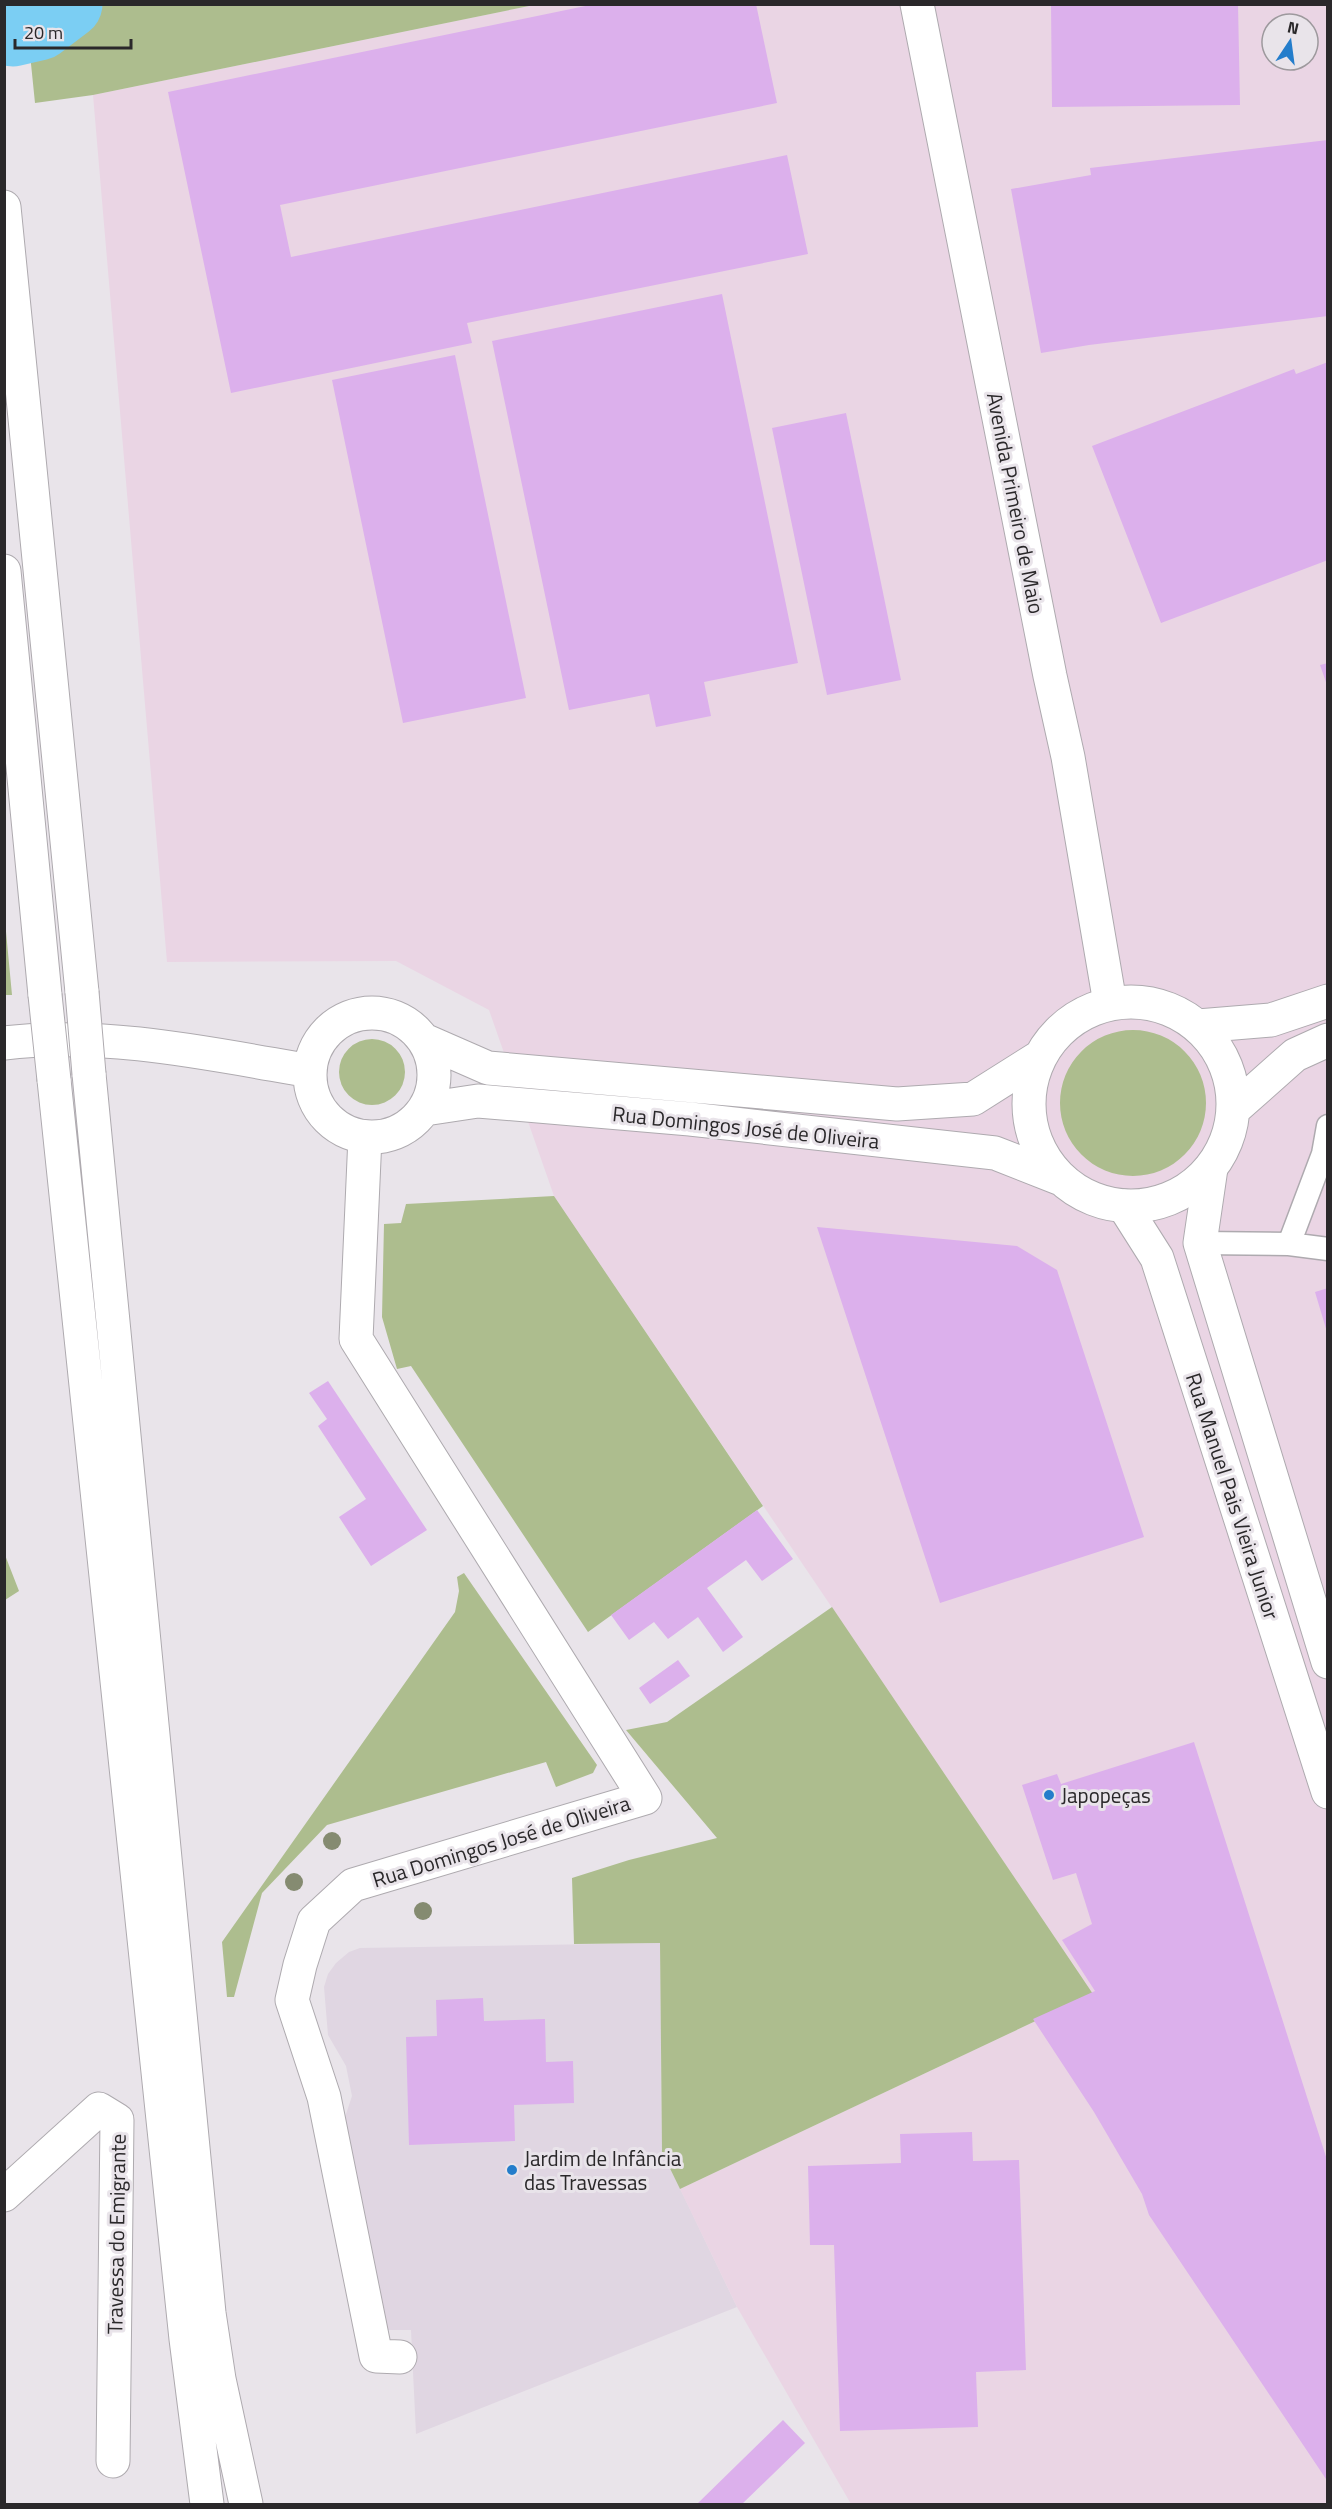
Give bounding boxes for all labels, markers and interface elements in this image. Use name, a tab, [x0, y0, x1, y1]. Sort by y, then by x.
scale bar	[15, 12, 130, 50]
north arrow	[1260, 12, 1320, 72]
text: N	[1285, 14, 1301, 40]
text: 20 m	[24, 19, 63, 46]
street label: Avenida Primeiro de Maio	[979, 390, 1053, 616]
street label: Rua Domingos José de Oliveira	[611, 1097, 881, 1157]
street label: Rua Manuel Pais Vieira Junior	[1178, 1369, 1288, 1623]
place label: Japopeças	[1061, 1779, 1151, 1811]
street label: Rua Domingos José de Oliveira	[368, 1786, 634, 1895]
marker: Japopeças	[1042, 1788, 1056, 1802]
street label: Travessa do Emigrante	[98, 2134, 134, 2334]
place label: Jardim de Infância das Travessas	[524, 2142, 682, 2198]
marker: Jardim de Infância das Travessas	[505, 2163, 519, 2177]

